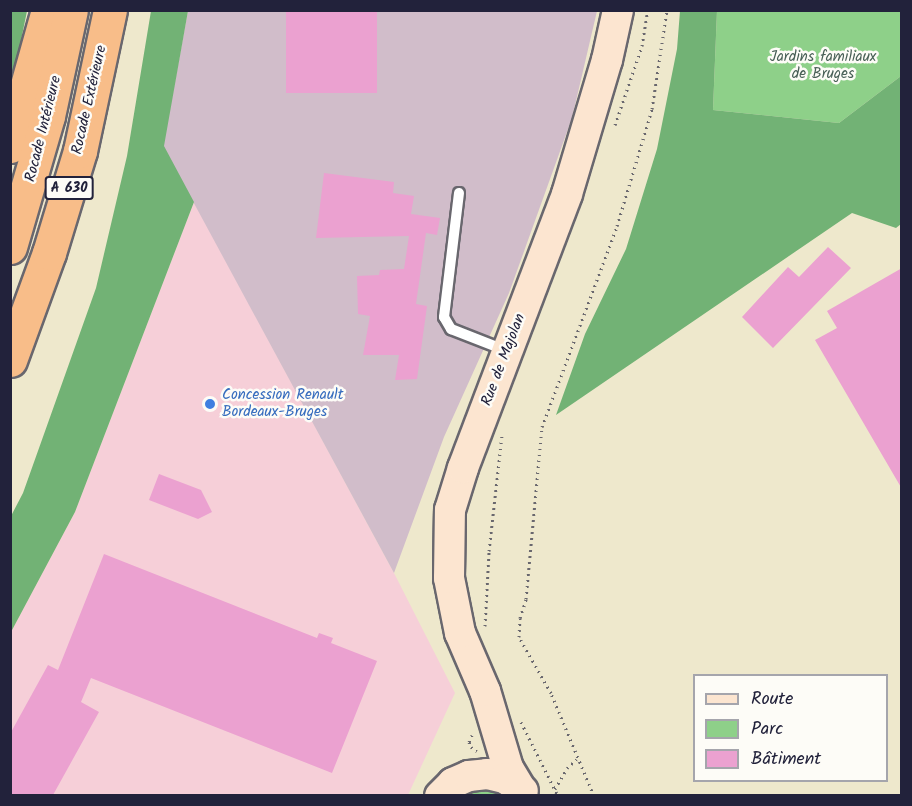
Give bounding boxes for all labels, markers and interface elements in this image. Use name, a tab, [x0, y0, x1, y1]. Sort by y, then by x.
street label: Rocade Extérieure	[69, 44, 111, 156]
park label: Jardins familiaux de Bruges	[770, 48, 876, 83]
street label: Rocade Intérieure	[22, 74, 66, 184]
road number: A 630	[44, 177, 94, 199]
street label: Rue de Majolan	[478, 311, 530, 409]
place label: Concession Renault Bordeaux-Bruges	[222, 386, 344, 421]
marker: Concession Renault Bordeaux-Bruges	[203, 397, 217, 411]
legend	[693, 674, 888, 782]
text: Route	[751, 685, 793, 714]
text: Parc	[751, 715, 783, 744]
text: Bâtiment	[751, 745, 821, 774]

